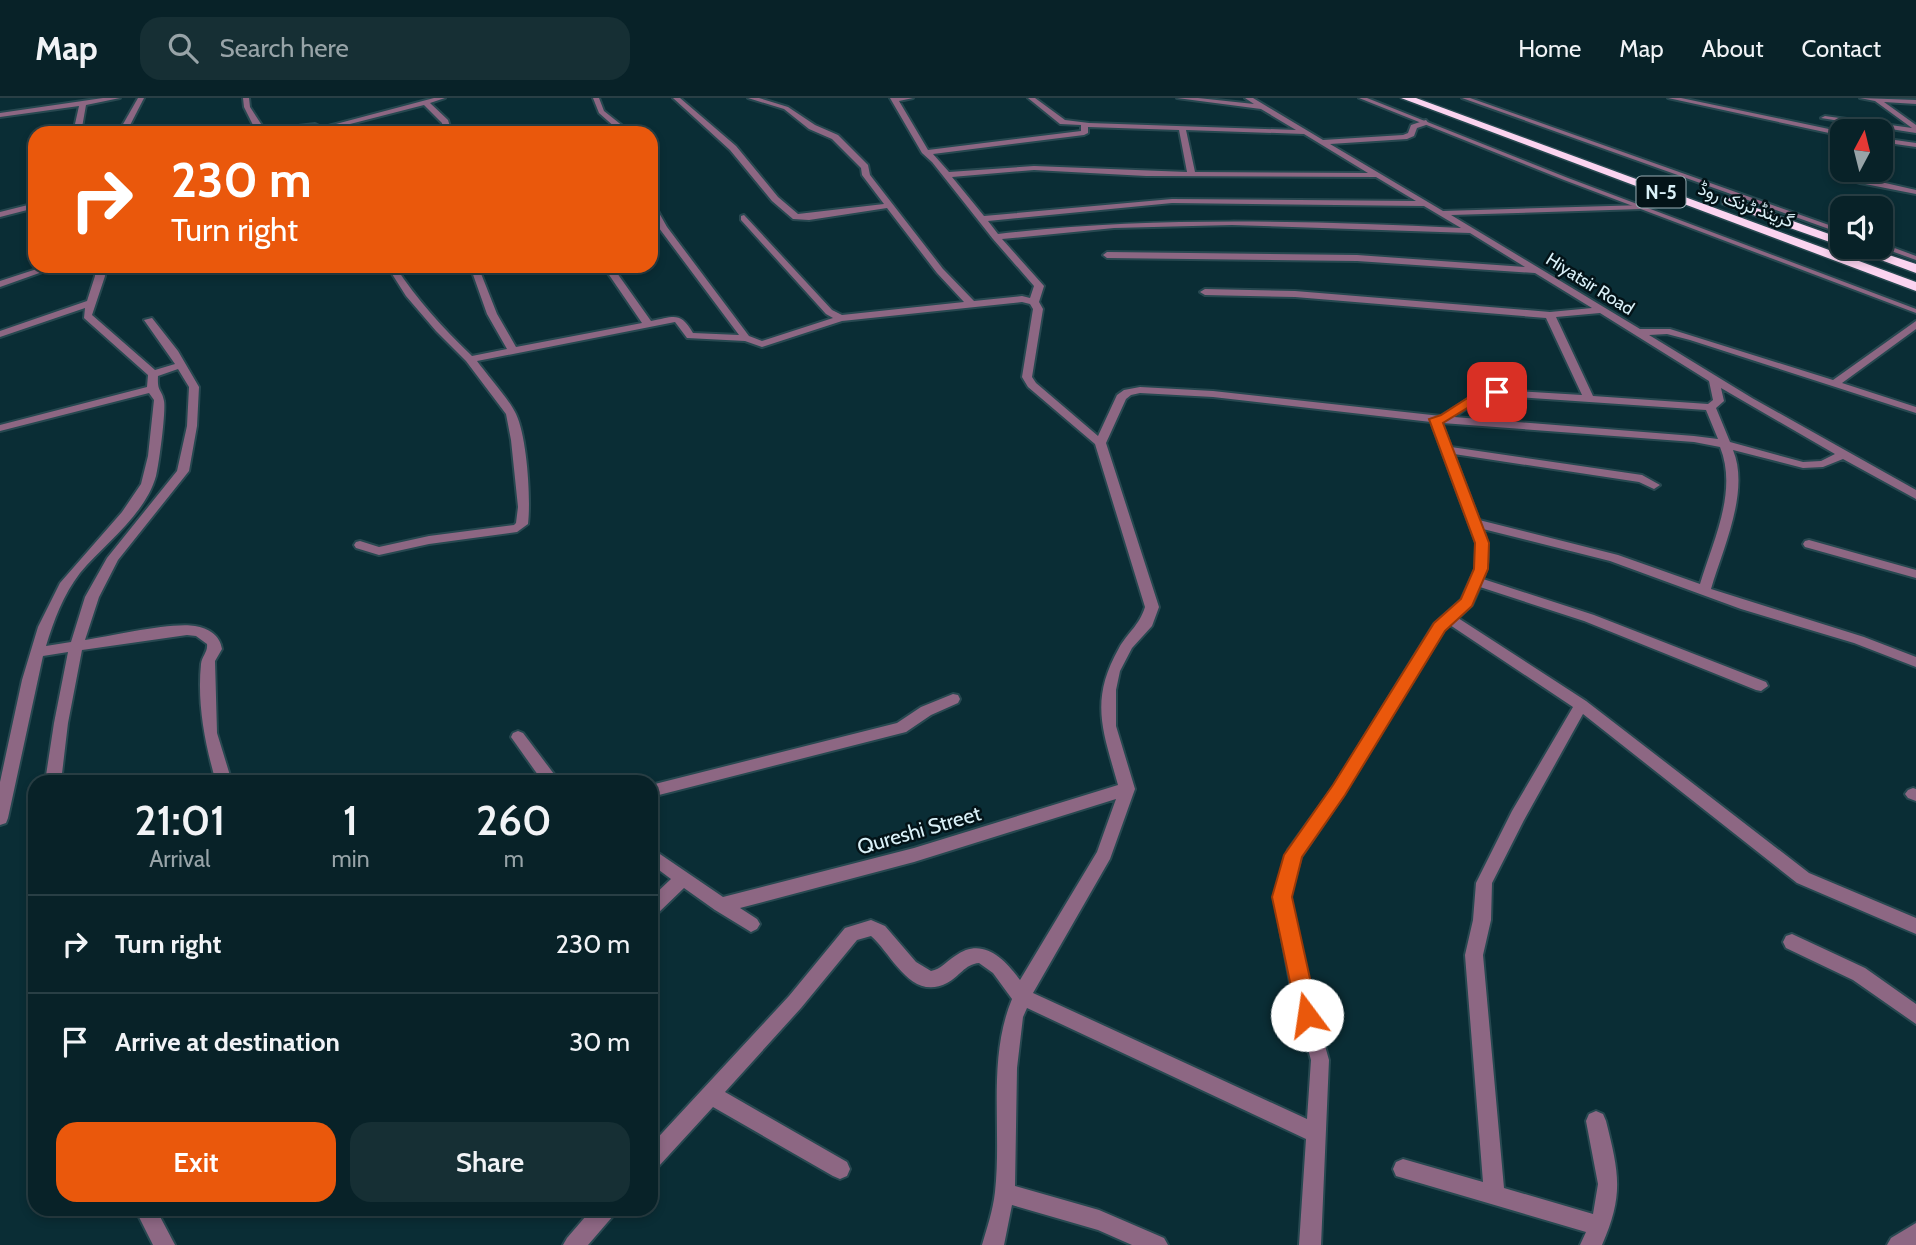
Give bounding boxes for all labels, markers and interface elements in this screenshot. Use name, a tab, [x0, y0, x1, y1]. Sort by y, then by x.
search box	[140, 17, 630, 80]
text: Map	[35, 28, 98, 68]
icon: search	[164, 29, 202, 67]
text: Search here	[220, 32, 349, 64]
text: Home	[1518, 34, 1581, 63]
text: Map	[1619, 34, 1664, 63]
text: About	[1702, 34, 1764, 63]
text: Contact	[1802, 34, 1881, 63]
north arrow	[1830, 119, 1894, 182]
map controls	[1830, 119, 1893, 259]
text: 230 m	[171, 150, 312, 209]
icon: right	[56, 154, 147, 245]
road number: N-5	[1636, 176, 1686, 208]
street label: گرینڈ ٹرنک روڈ	[1695, 178, 1797, 232]
button: sound	[1830, 196, 1893, 259]
text: Turn right	[171, 210, 298, 249]
street label: Hiyatsir Road	[1542, 248, 1638, 320]
pin	[1467, 362, 1527, 422]
icon: arrive	[1478, 373, 1516, 411]
text: 21:01	[135, 794, 225, 846]
text: 1	[343, 794, 358, 846]
text: 260	[476, 794, 551, 846]
street label: Qureshi Street	[854, 800, 984, 860]
text: Arrival	[149, 845, 210, 873]
text: min	[332, 845, 370, 873]
text: m	[504, 845, 524, 873]
icon: right	[56, 925, 94, 963]
text: Turn right	[115, 928, 221, 960]
text: 230 m	[556, 928, 630, 960]
position arrow	[1270, 978, 1344, 1052]
icon: arrive	[56, 1023, 94, 1061]
text: Arrive at destination	[115, 1026, 340, 1058]
text: 30 m	[569, 1026, 630, 1058]
button: Exit	[56, 1122, 336, 1202]
button: Share	[350, 1122, 630, 1202]

